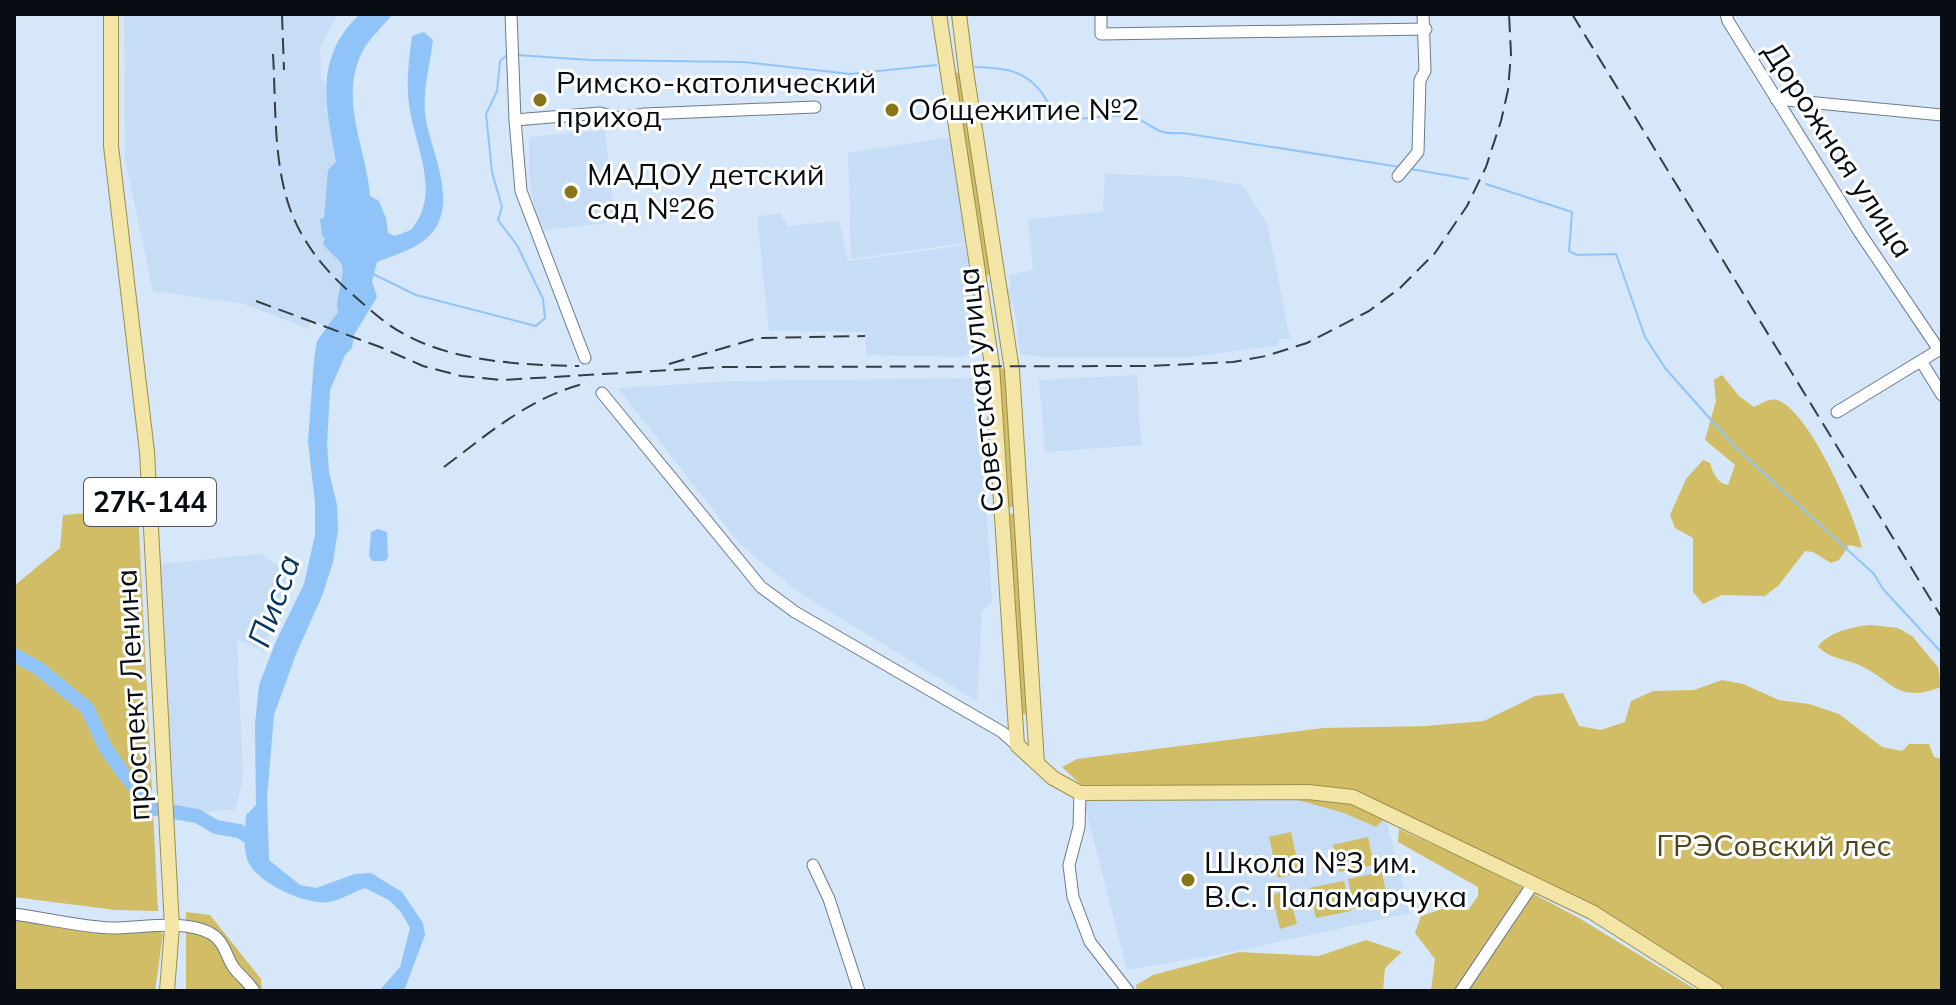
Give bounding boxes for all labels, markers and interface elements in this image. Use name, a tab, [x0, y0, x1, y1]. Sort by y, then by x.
street label: Дорожная улица	[1755, 35, 1923, 264]
place label: Римско-католический приход	[556, 63, 876, 135]
place label: Общежитие №2	[908, 90, 1139, 128]
marker: Римско-католический приход	[531, 91, 549, 109]
marker: Общежитие №2	[883, 101, 901, 119]
place label: МАДОУ детский сад №26	[587, 155, 825, 227]
marker: МАДОУ детский сад №26	[562, 183, 580, 201]
street label: Советская улица	[948, 266, 1012, 514]
road number: 27К-144	[84, 478, 216, 526]
water label: Писса	[238, 549, 308, 652]
street label: проспект Ленина	[106, 568, 158, 822]
park label: ГРЭСовский лес	[1656, 826, 1892, 864]
place label: Школа №3 им. В.С. Паламарчука	[1204, 843, 1467, 915]
marker: Школа №3 им. В.С. Паламарчука	[1179, 871, 1197, 889]

